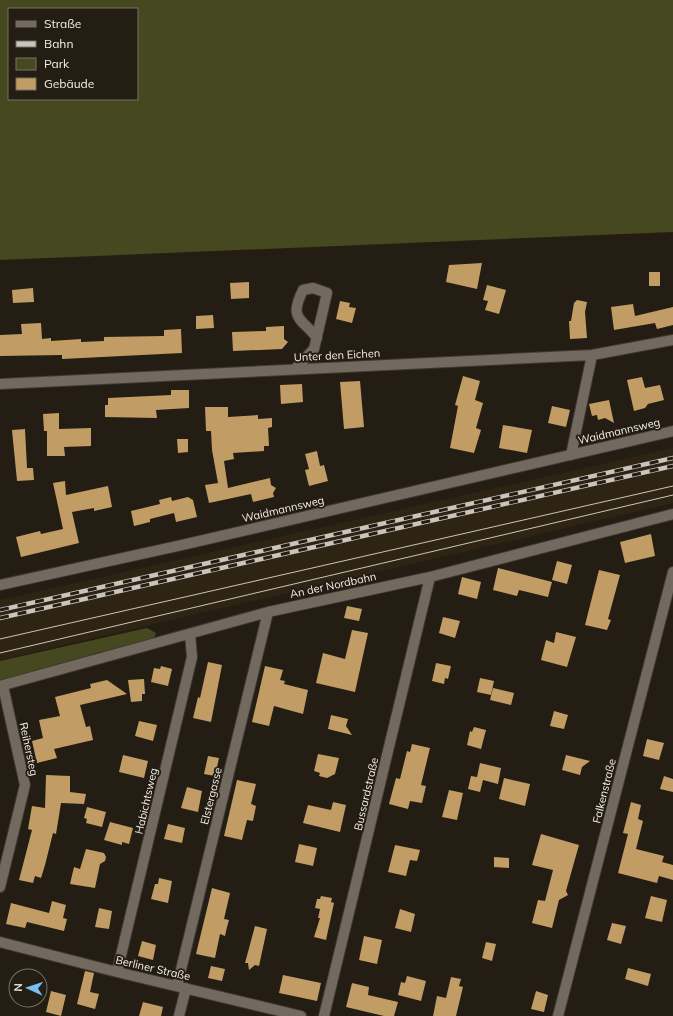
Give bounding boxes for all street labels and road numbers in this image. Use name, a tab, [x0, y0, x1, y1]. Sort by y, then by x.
street label: Unter den Eichen	[293, 346, 381, 364]
street label: Waidmannsweg	[576, 415, 662, 447]
street label: Waidmannsweg	[240, 493, 326, 525]
street label: An der Nordbahn	[289, 569, 377, 601]
street label: Reihersteg	[17, 721, 41, 777]
street label: Bussardstraße	[351, 756, 381, 832]
street label: Falkenstraße	[589, 757, 619, 825]
street label: Elstergasse	[197, 766, 225, 826]
street label: Habichtsweg	[132, 767, 160, 835]
street label: Berliner Straße	[114, 953, 192, 983]

